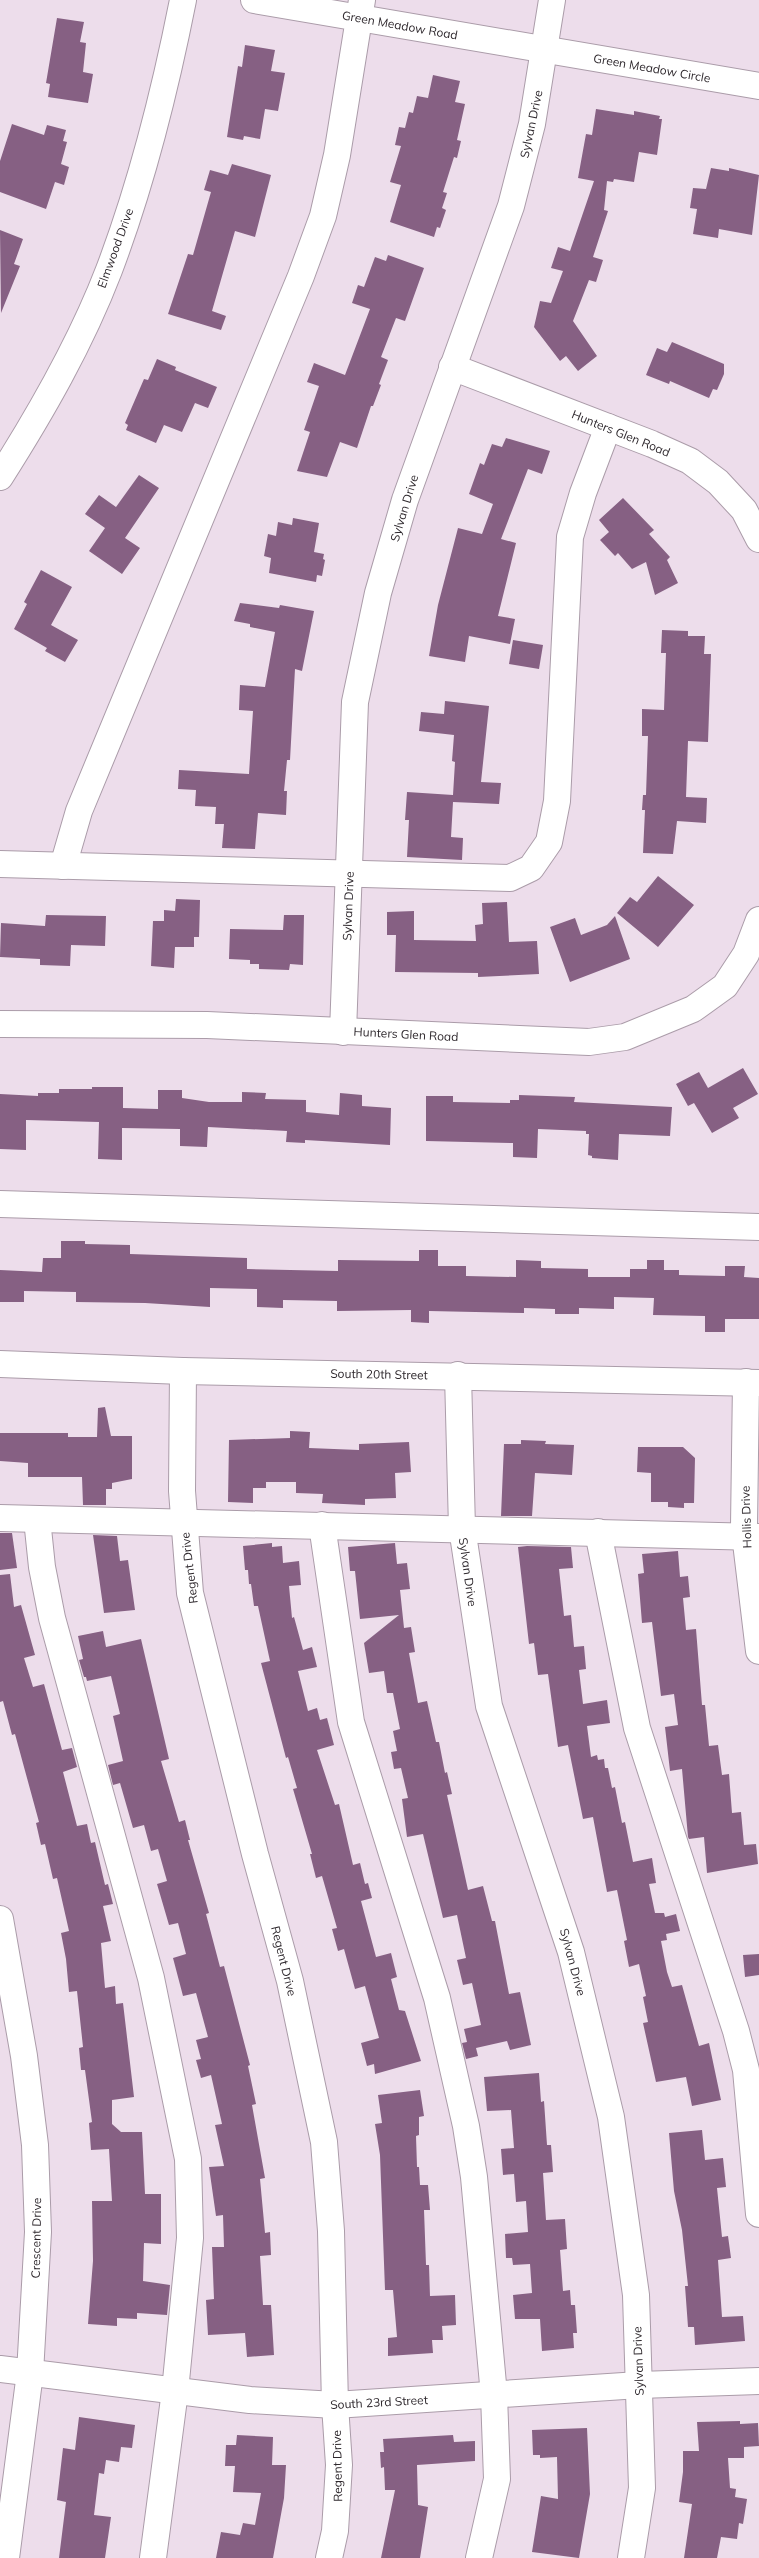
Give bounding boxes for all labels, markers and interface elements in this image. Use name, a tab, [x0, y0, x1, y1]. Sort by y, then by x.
street label: Green Meadow Road	[341, 7, 459, 43]
street label: Green Meadow Circle	[592, 50, 712, 86]
street label: Sylvan Drive	[516, 89, 546, 159]
street label: Elmwood Drive	[94, 206, 136, 290]
street label: Hunters Glen Road	[570, 406, 672, 460]
street label: Sylvan Drive	[387, 473, 421, 543]
street label: Sylvan Drive	[339, 871, 357, 941]
street label: Hunters Glen Road	[353, 1024, 459, 1044]
street label: South 20th Street	[330, 1366, 428, 1382]
street label: Hollis Drive	[737, 1485, 755, 1549]
street label: Regent Drive	[177, 1531, 201, 1605]
street label: Sylvan Drive	[456, 1537, 480, 1607]
street label: Regent Drive	[268, 1924, 300, 1998]
street label: Sylvan Drive	[557, 1927, 589, 1997]
street label: Crescent Drive	[28, 2198, 44, 2278]
street label: Sylvan Drive	[629, 2326, 647, 2396]
street label: South 23rd Street	[330, 2392, 428, 2412]
street label: Regent Drive	[329, 2430, 345, 2502]

